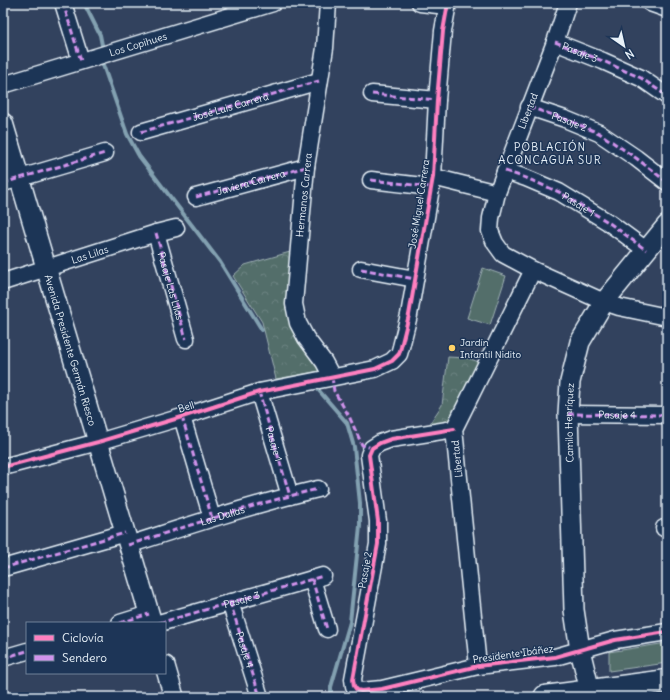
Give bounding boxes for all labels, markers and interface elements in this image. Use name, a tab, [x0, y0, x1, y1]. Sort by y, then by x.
north arrow	[604, 26, 644, 66]
street label: Los Copihues	[108, 29, 169, 59]
street label: Pasaje 3	[560, 39, 600, 65]
text: N	[623, 46, 637, 62]
street label: José Luis Carrera	[191, 89, 270, 123]
street label: Libertad	[515, 91, 541, 131]
street label: Pasaje 2	[550, 109, 590, 134]
district label: POBLACIÓN ACONCAGUA SUR	[498, 139, 602, 167]
street label: Hermanos Carrera	[293, 152, 315, 238]
street label: José Miguel Carrera	[406, 158, 432, 249]
street label: Javiera Carrera	[215, 166, 287, 198]
street label: Pasaje 1	[560, 189, 597, 219]
street label: Las Lilas	[69, 242, 110, 266]
street label: Pasaje Las Lilas	[155, 250, 187, 322]
street label: Avenida Presidente Germán Riesco	[42, 273, 99, 428]
place label: Jardín Infantil Nidito	[460, 336, 521, 361]
marker: Jardín Infantil Nidito	[447, 343, 457, 353]
street label: Camilo Henríquez	[561, 382, 576, 463]
street label: Bell	[176, 398, 196, 416]
street label: Pasaje 4	[598, 408, 636, 421]
street label: Pasaje 1	[263, 425, 286, 463]
street label: Libertad	[449, 440, 465, 478]
street label: Las Dalias	[199, 502, 247, 528]
street label: Pasaje 2	[355, 550, 375, 589]
street label: Pasaje 3	[222, 588, 262, 611]
legend	[26, 622, 166, 674]
text: Ciclovía	[62, 630, 104, 645]
street label: Pasaje 4	[233, 630, 257, 670]
street label: Presidente Ibáñez	[472, 642, 554, 666]
text: Sendero	[62, 650, 107, 665]

